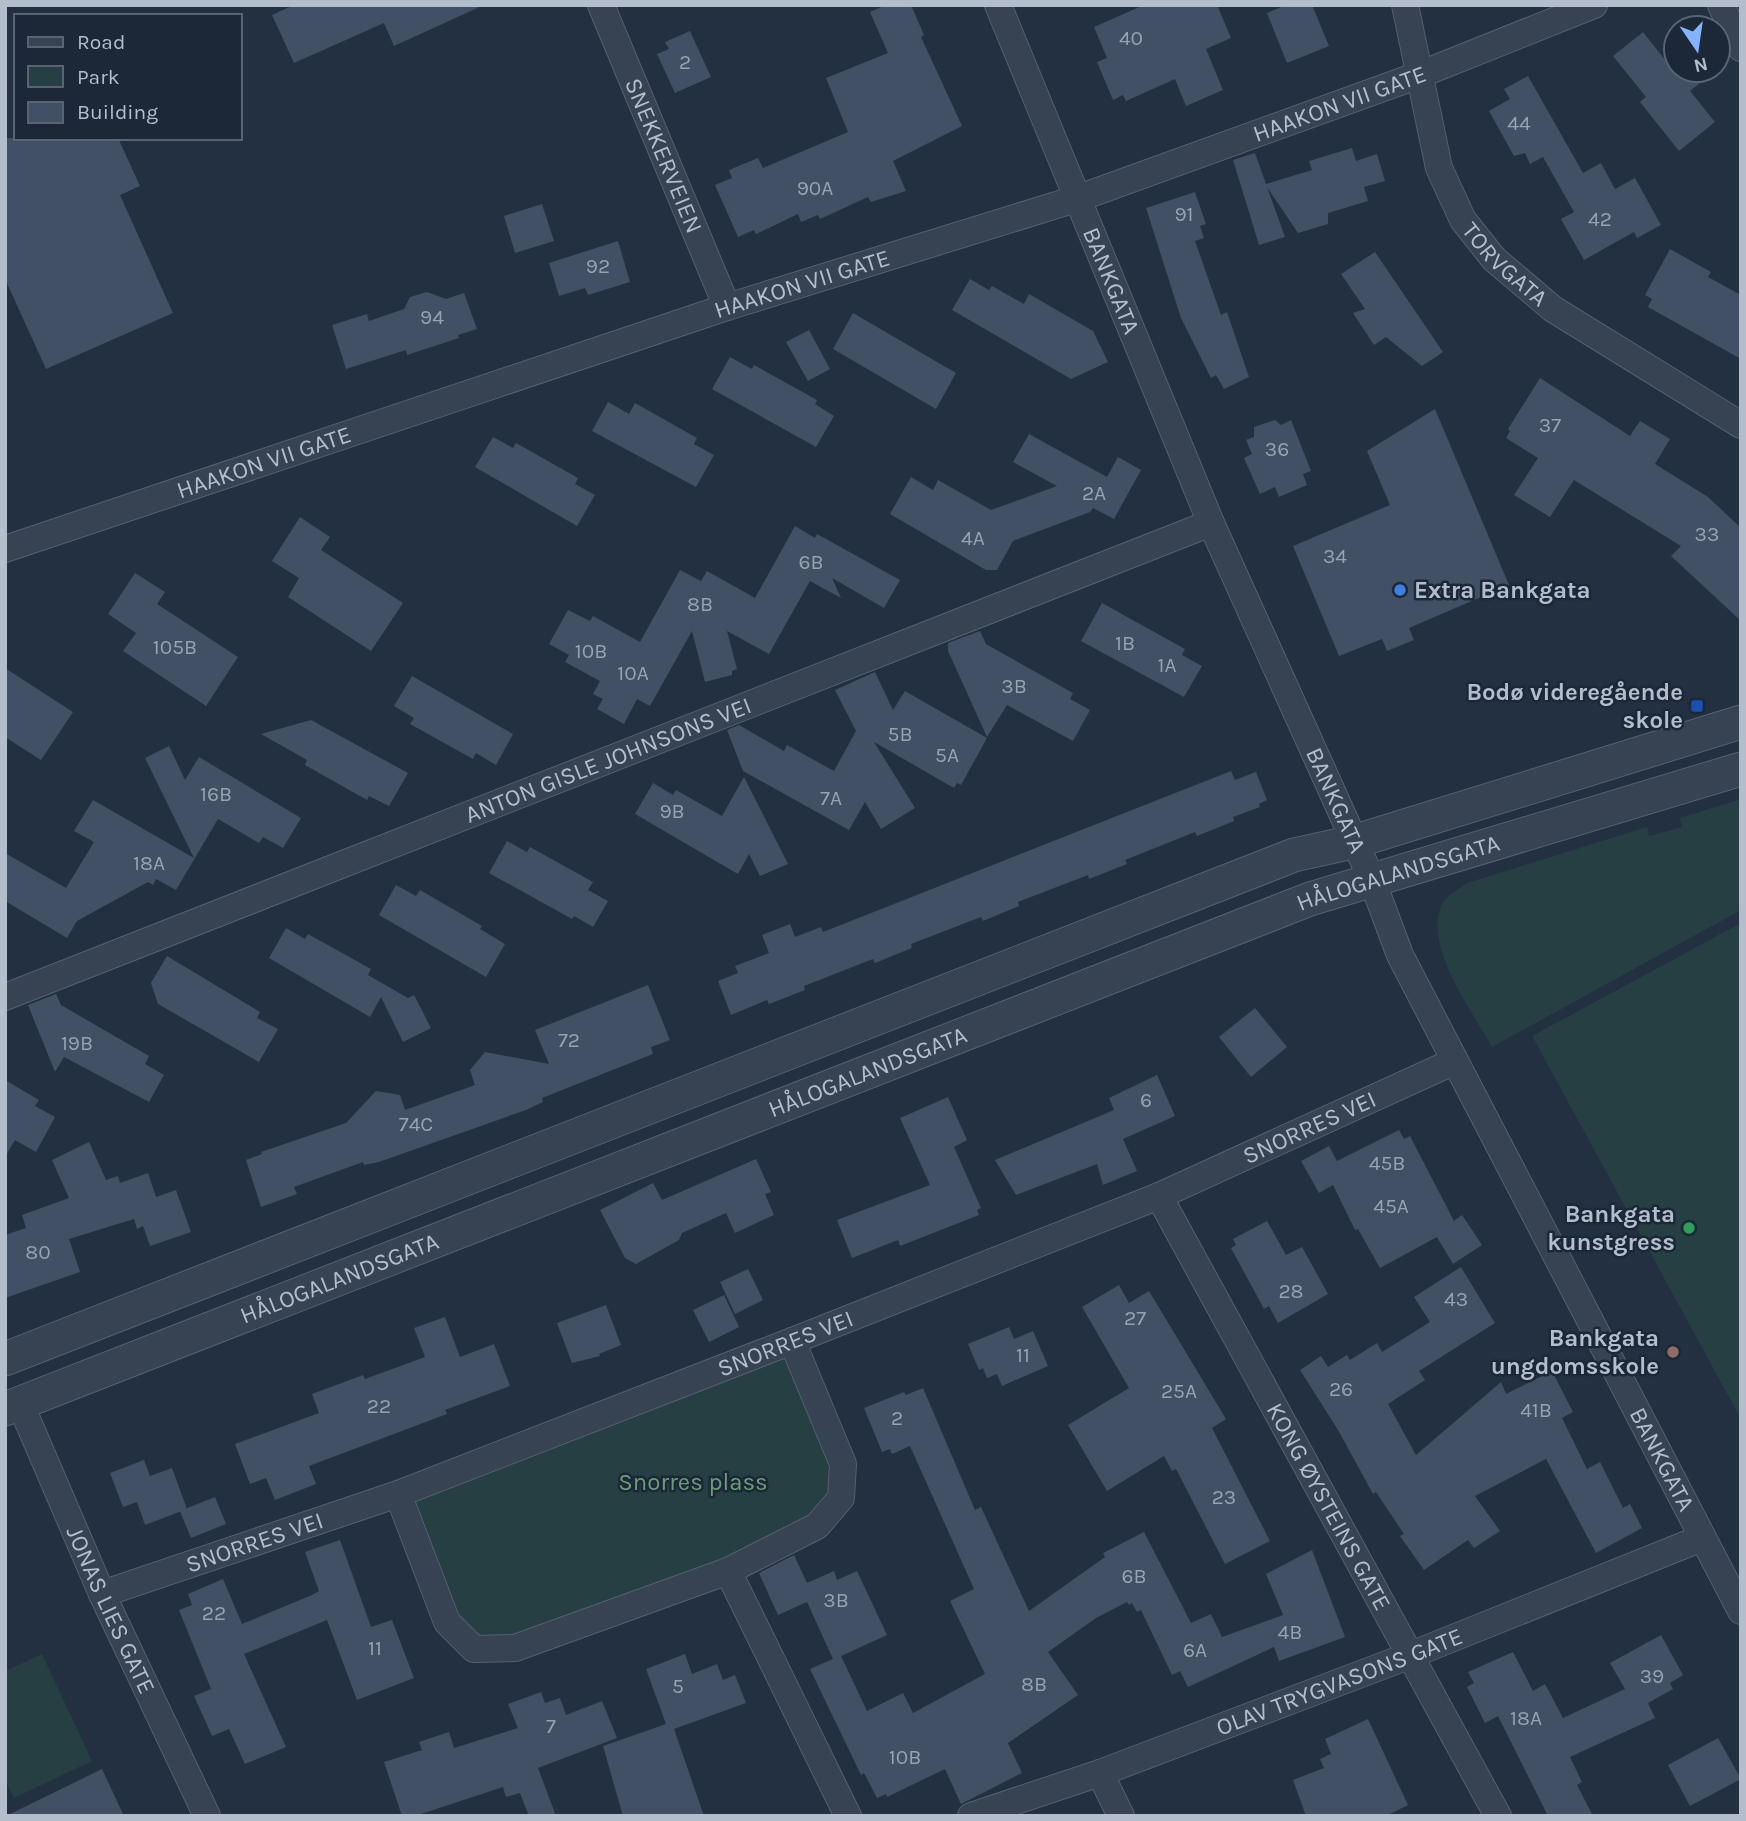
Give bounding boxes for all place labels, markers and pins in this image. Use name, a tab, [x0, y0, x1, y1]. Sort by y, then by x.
place label: Extra Bankgata	[1414, 576, 1591, 604]
marker: Extra Bankgata	[1392, 582, 1408, 598]
place label: Bodø videregående skole	[1466, 678, 1683, 734]
marker: Bodø videregående skole	[1689, 698, 1705, 714]
place label: Bankgata kunstgress	[1547, 1200, 1675, 1256]
marker: Bankgata kunstgress	[1681, 1220, 1697, 1236]
place label: Bankgata ungdomsskole	[1491, 1324, 1659, 1380]
marker: Bankgata ungdomsskole	[1665, 1344, 1681, 1360]

